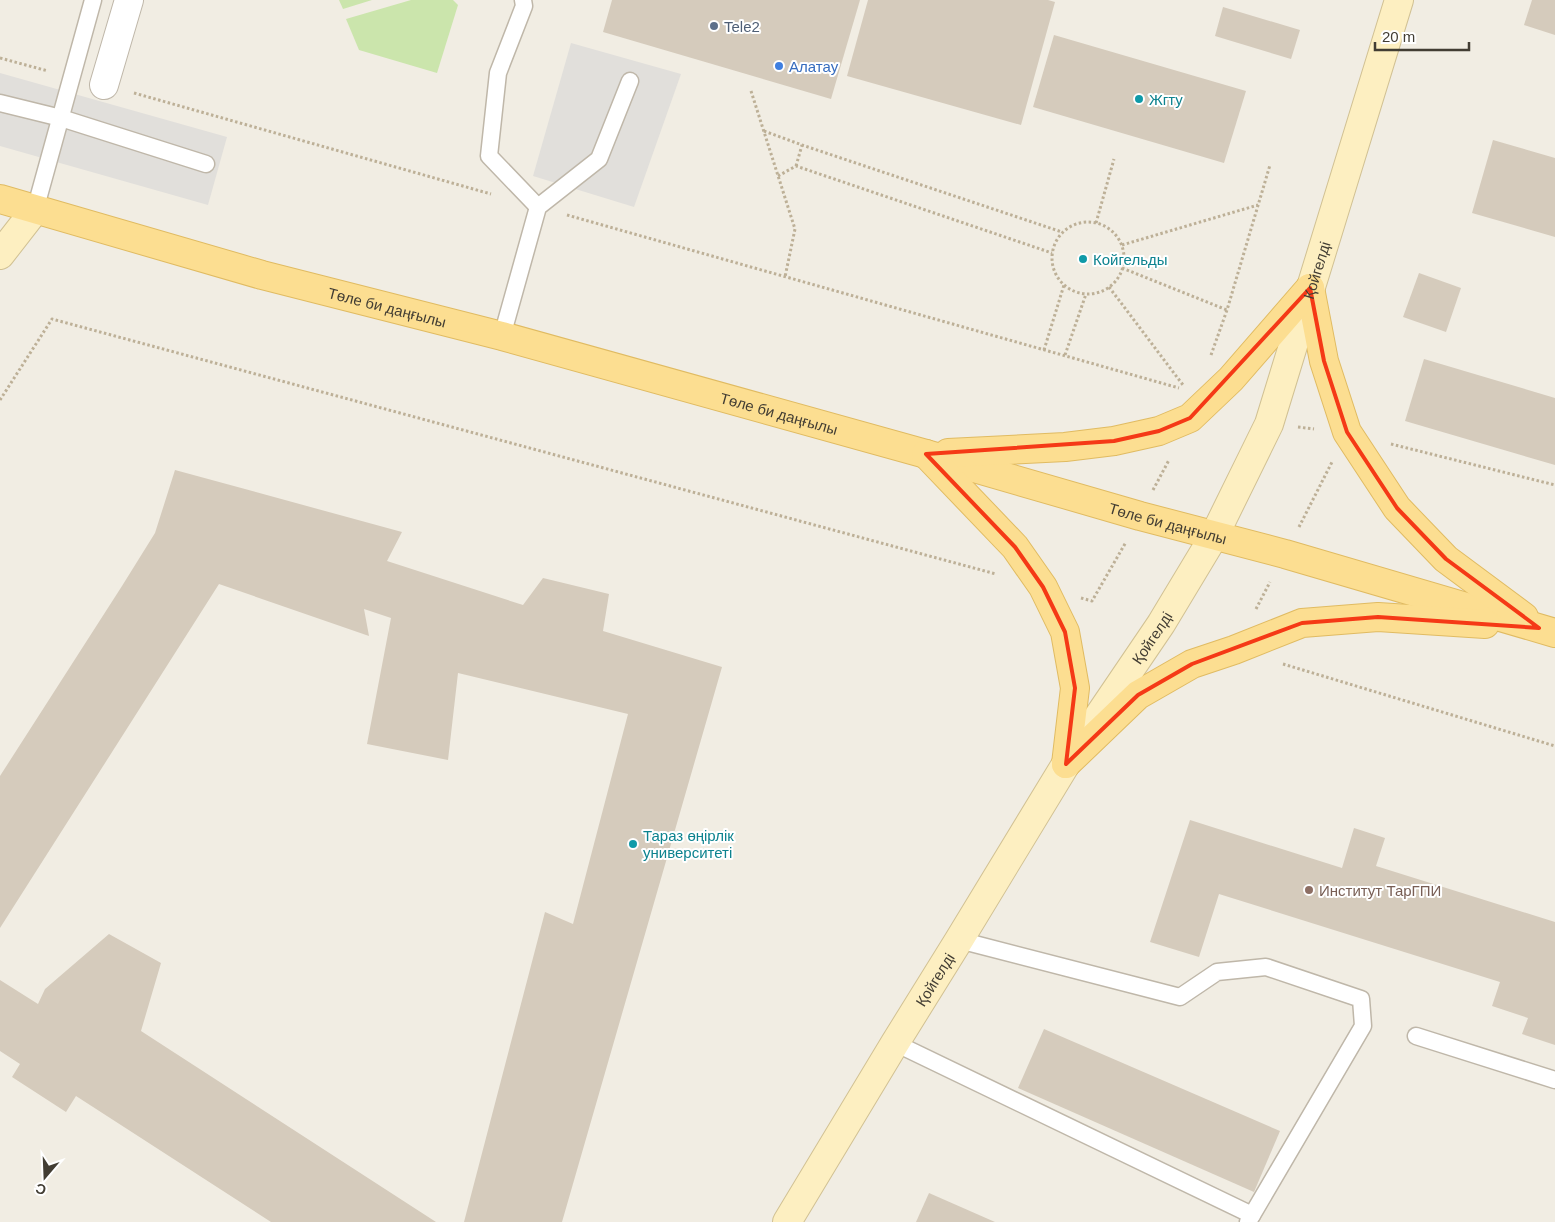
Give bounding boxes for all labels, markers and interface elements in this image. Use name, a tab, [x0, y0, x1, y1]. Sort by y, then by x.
place label: Tele2	[724, 18, 760, 35]
marker: Tele2	[708, 20, 720, 32]
scale bar	[1375, 20, 1469, 52]
text: 20 m	[1382, 28, 1415, 45]
place label: Алатау	[789, 58, 839, 75]
marker: Алатау	[773, 60, 785, 72]
place label: Жгту	[1149, 91, 1183, 108]
marker: Жгту	[1133, 93, 1145, 105]
street label: Қойгелді	[1299, 239, 1333, 301]
place label: Койгельды	[1093, 251, 1168, 268]
marker: Койгельды	[1077, 253, 1089, 265]
street label: Төле би даңғылы	[326, 284, 448, 330]
street label: Төле би даңғылы	[718, 389, 840, 438]
street label: Төле би даңғылы	[1107, 499, 1228, 547]
street label: Қойгелді	[1128, 608, 1175, 667]
place label: Тараз өңірлік университеті	[643, 827, 734, 861]
marker: Тараз өңірлік университеті	[627, 838, 639, 850]
place label: Институт ТарГПИ	[1319, 882, 1441, 899]
marker: Институт ТарГПИ	[1303, 884, 1315, 896]
street label: Қойгелді	[912, 950, 957, 1009]
north arrow	[20, 1152, 70, 1202]
text: С	[33, 1180, 48, 1199]

